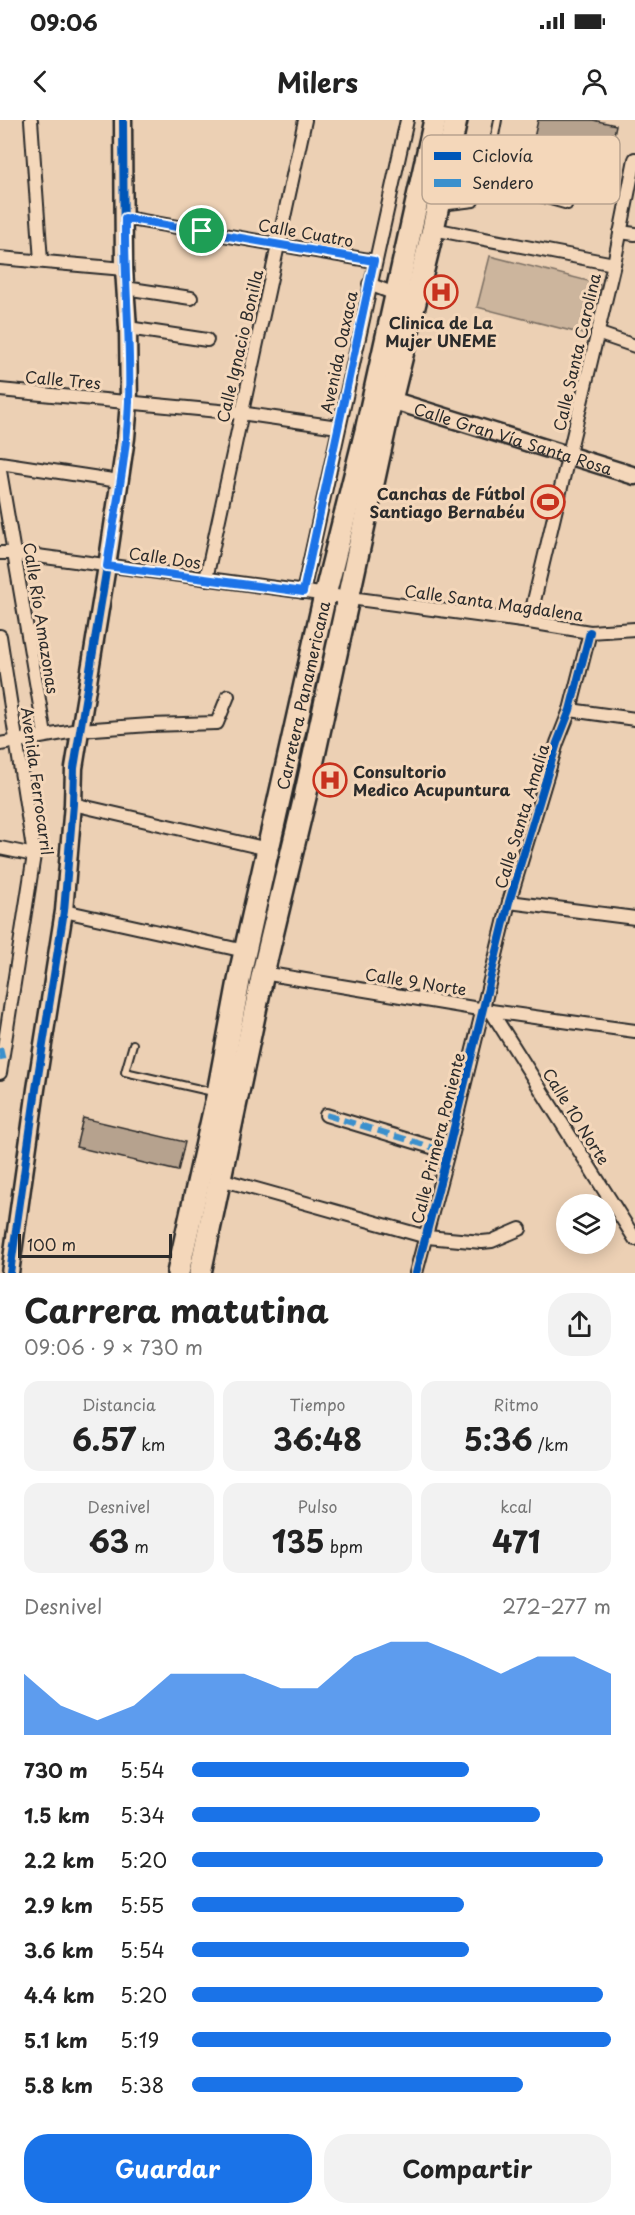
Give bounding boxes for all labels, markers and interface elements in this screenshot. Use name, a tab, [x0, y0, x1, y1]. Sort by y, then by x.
text: 09:06	[30, 5, 98, 38]
text: Milers	[277, 61, 358, 102]
icon: back	[24, 65, 57, 98]
icon: person	[578, 65, 611, 98]
legend	[422, 135, 620, 204]
text: Ciclovía	[472, 143, 533, 167]
text: Sendero	[472, 170, 534, 194]
pin	[176, 205, 227, 256]
street label: Calle Cuatro	[256, 212, 356, 252]
icon: arrive	[185, 214, 218, 247]
street label: Calle Ignacio Bonilla	[210, 267, 268, 425]
street label: Calle Santa Carolina	[546, 271, 606, 433]
hospital icon: Clinica de La Mujer UNEME	[423, 274, 459, 310]
street label: Avenida Oaxaca	[313, 288, 363, 415]
place label: Clinica de La Mujer UNEME	[385, 310, 497, 352]
street label: Calle Tres	[24, 364, 102, 394]
street label: Calle Gran Vía Santa Rosa	[411, 396, 615, 480]
place label: Canchas de Fútbol Santiago Bernabéu	[369, 481, 525, 523]
sports icon: Canchas de Fútbol Santiago Bernabéu	[530, 484, 566, 520]
street label: Calle Dos	[127, 540, 203, 574]
street label: Calle Río Amazonas	[18, 541, 66, 695]
street label: Calle Santa Magdalena	[403, 578, 585, 626]
street label: Carretera Panamericana	[270, 599, 335, 792]
street label: Avenida Ferrocarril	[16, 705, 60, 857]
street label: Calle Santa Amalia	[488, 740, 555, 891]
place label: Consultorio Medico Acupuntura	[353, 759, 510, 801]
hospital icon: Consultorio Medico Acupuntura	[312, 762, 348, 798]
street label: Calle 9 Norte	[364, 961, 468, 1001]
street label: Calle Primera Poniente	[404, 1049, 470, 1226]
street label: Calle 10 Norte	[538, 1063, 616, 1169]
map controls	[556, 1194, 616, 1254]
button: layers	[556, 1194, 616, 1254]
scale bar	[18, 1231, 172, 1258]
text: 100 m	[27, 1232, 76, 1256]
text: Carrera matutina	[24, 1284, 329, 1334]
button: share	[548, 1293, 611, 1356]
text: 09:06 · 9 × 730 m	[24, 1332, 203, 1362]
text: Distancia	[82, 1392, 156, 1416]
text: Tiempo	[289, 1392, 346, 1416]
text: Ritmo	[494, 1392, 539, 1416]
text: 6.57	[72, 1416, 136, 1461]
text: 36:48	[273, 1416, 362, 1461]
text: 5:36	[464, 1416, 533, 1461]
text: km	[136, 1432, 165, 1456]
text: /km	[533, 1432, 568, 1456]
text: Desnivel	[88, 1494, 150, 1518]
text: Pulso	[297, 1494, 338, 1518]
text: kcal	[500, 1494, 532, 1518]
text: 63	[89, 1518, 129, 1563]
text: 135	[272, 1518, 325, 1563]
text: 471	[492, 1518, 540, 1563]
text: m	[129, 1534, 149, 1558]
text: bpm	[325, 1534, 363, 1558]
text: Desnivel	[24, 1591, 102, 1621]
text: 272–277 m	[502, 1591, 611, 1621]
text: 730 m	[24, 1755, 88, 1785]
text: 5:54	[120, 1755, 165, 1785]
text: 1.5 km	[24, 1800, 90, 1830]
text: 5:34	[120, 1800, 165, 1830]
text: 2.2 km	[24, 1845, 94, 1875]
text: 5:20	[120, 1845, 167, 1875]
text: 2.9 km	[24, 1890, 93, 1920]
text: 5:55	[120, 1890, 164, 1920]
text: 3.6 km	[24, 1935, 94, 1965]
text: 5:54	[120, 1935, 165, 1965]
text: 4.4 km	[24, 1980, 95, 2010]
text: 5:20	[120, 1980, 167, 2010]
text: 5.1 km	[24, 2025, 88, 2055]
text: 5:19	[120, 2025, 159, 2055]
text: 5.8 km	[24, 2070, 93, 2100]
text: 5:38	[120, 2070, 164, 2100]
button: Guardar	[24, 2134, 312, 2203]
button: Compartir	[324, 2134, 611, 2203]

